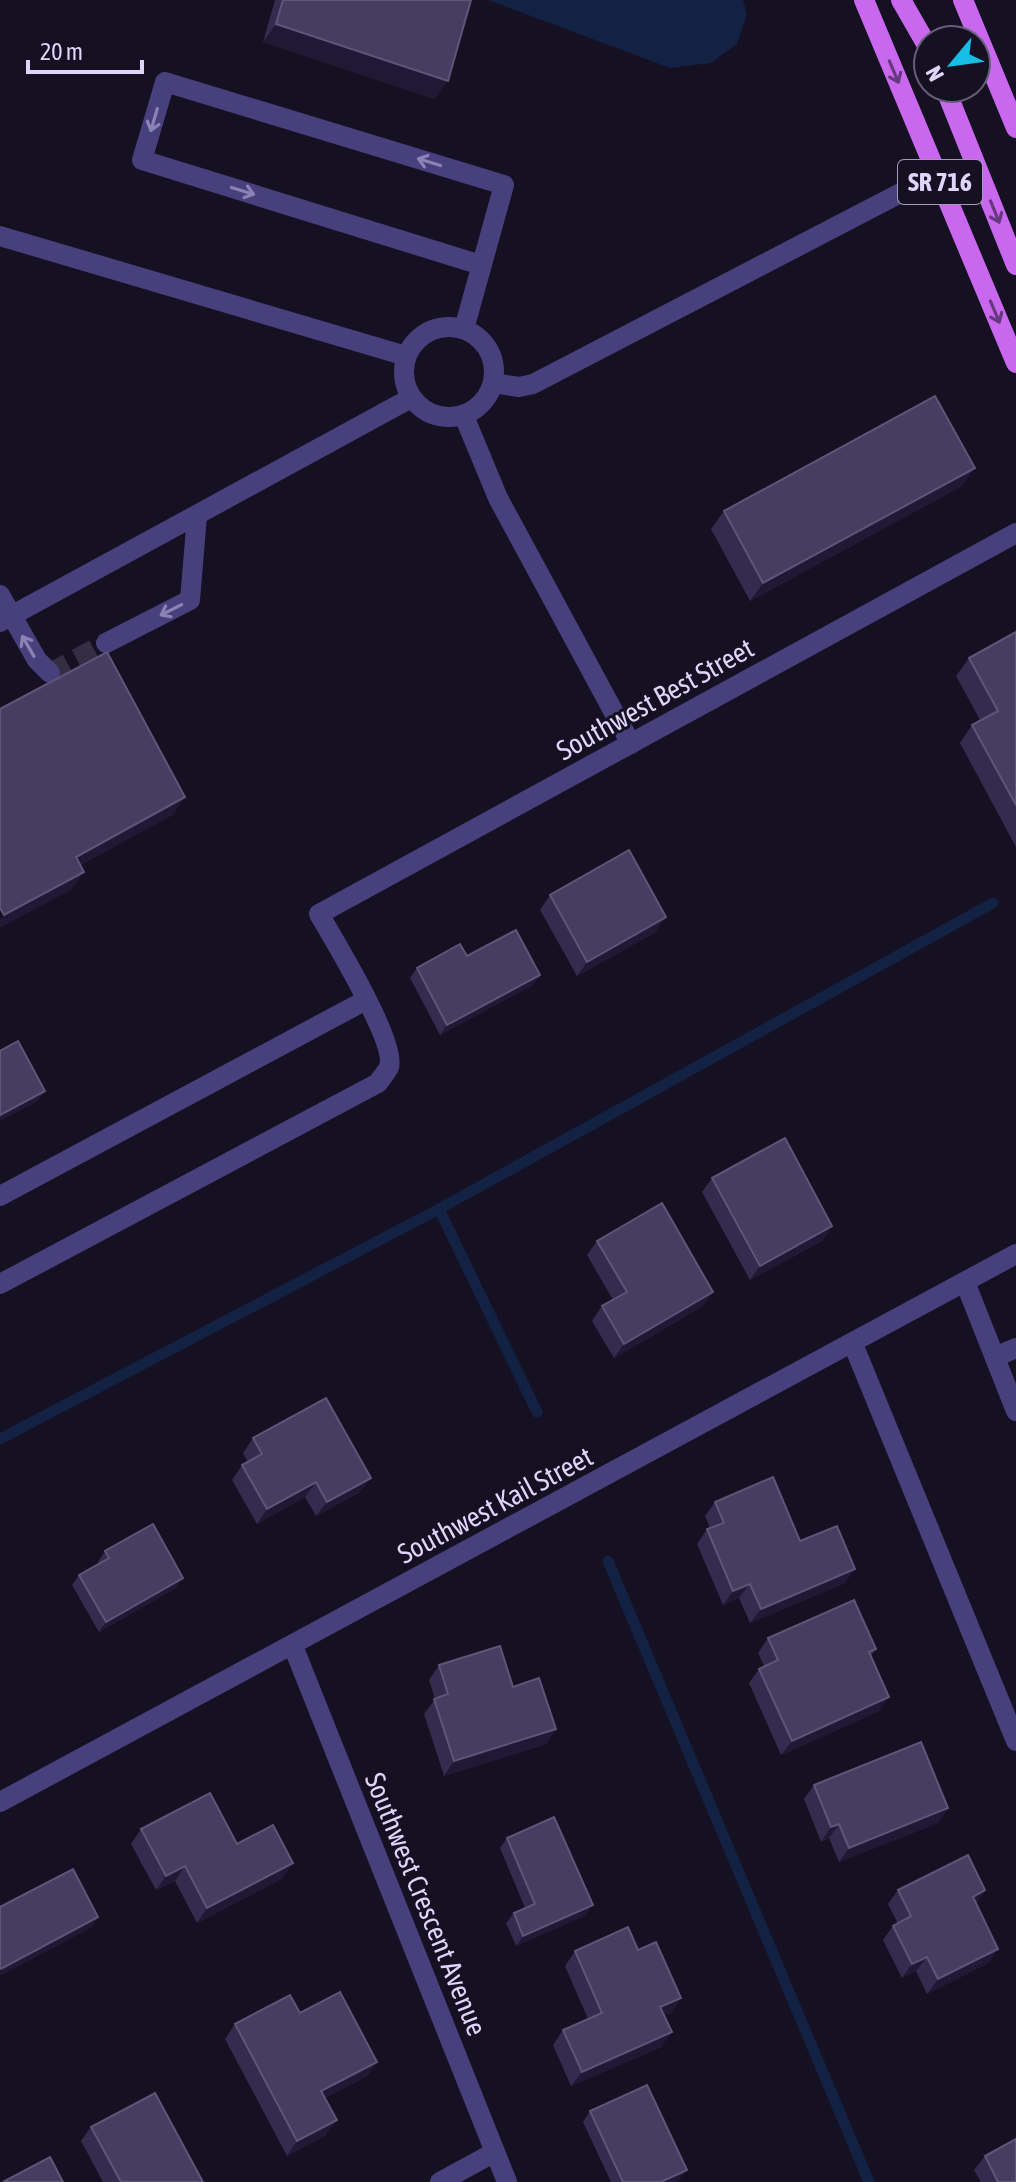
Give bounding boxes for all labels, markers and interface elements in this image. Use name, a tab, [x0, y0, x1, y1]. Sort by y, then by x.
scale bar	[28, 24, 142, 74]
north arrow	[912, 24, 992, 104]
text: 20 m	[40, 38, 83, 65]
one-way arrow	[888, 59, 903, 84]
text: N	[920, 62, 949, 86]
one-way arrow	[146, 107, 161, 133]
one-way arrow	[417, 154, 442, 168]
road number: SR 716	[898, 160, 982, 204]
one-way arrow	[230, 184, 256, 199]
one-way arrow	[989, 199, 1003, 224]
one-way arrow	[988, 299, 1003, 324]
one-way arrow	[159, 603, 183, 618]
street label: Southwest Best Street	[551, 632, 759, 766]
one-way arrow	[20, 635, 36, 658]
street label: Southwest Kail Street	[392, 1440, 598, 1570]
street label: Southwest Crescent Avenue	[359, 1768, 493, 2040]

